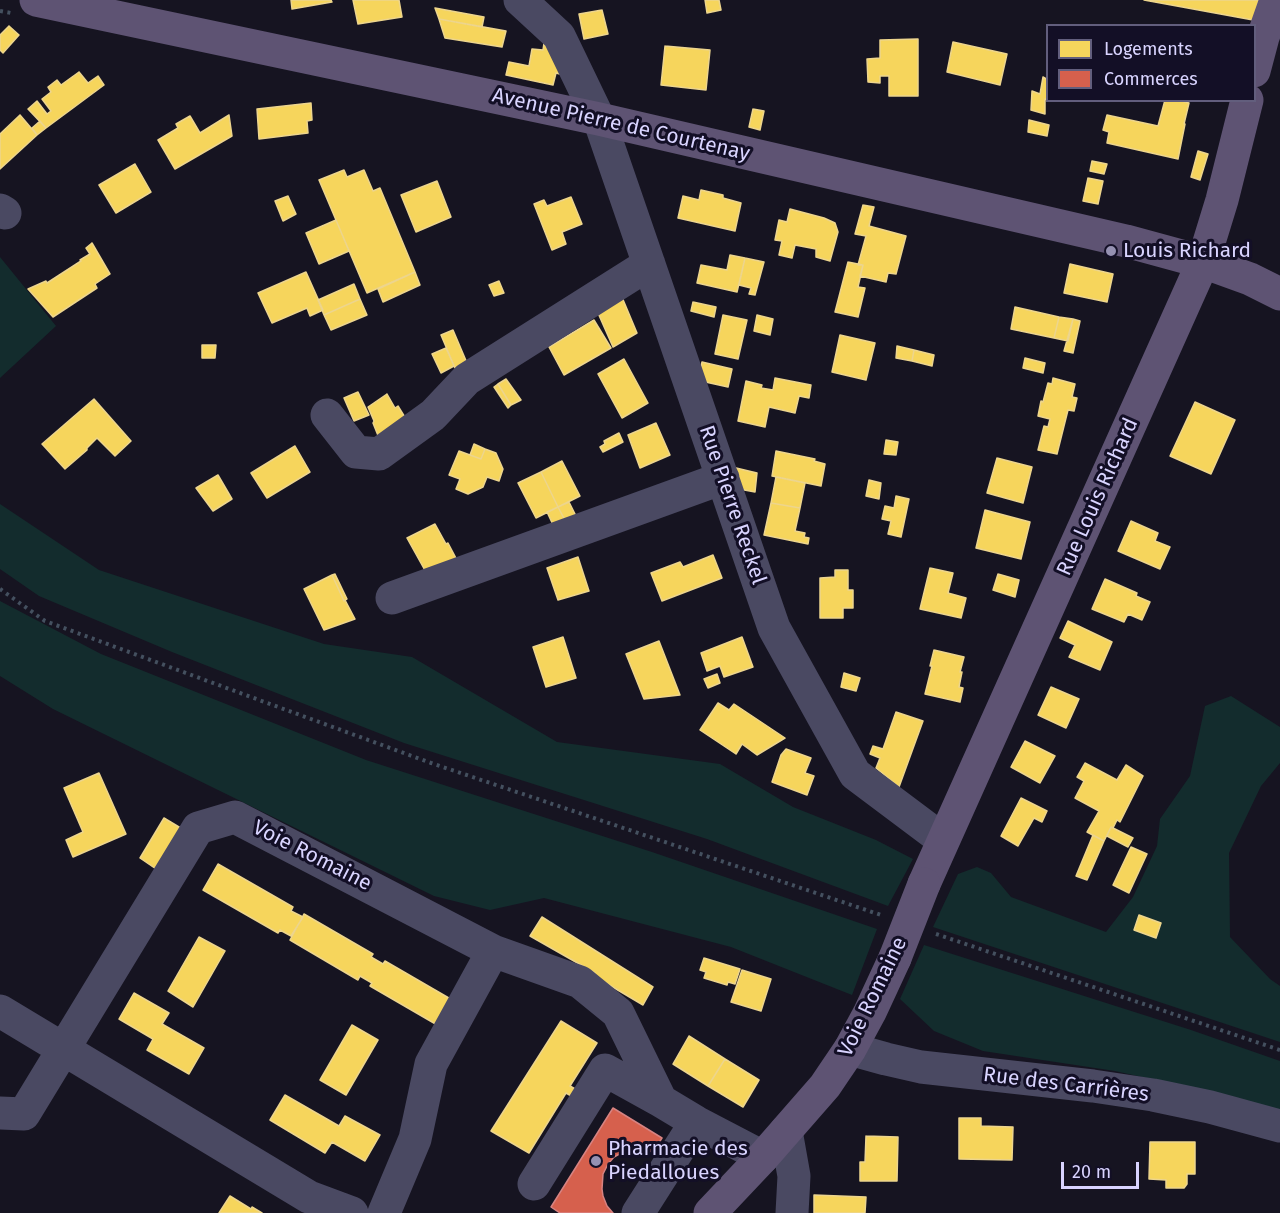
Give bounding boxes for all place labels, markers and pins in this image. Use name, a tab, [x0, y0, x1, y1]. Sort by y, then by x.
place label: Louis Richard	[1123, 238, 1251, 264]
marker: Louis Richard	[1104, 244, 1118, 258]
place label: Pharmacie des Piedalloues	[608, 1136, 748, 1186]
marker: Pharmacie des Piedalloues	[589, 1154, 603, 1168]

